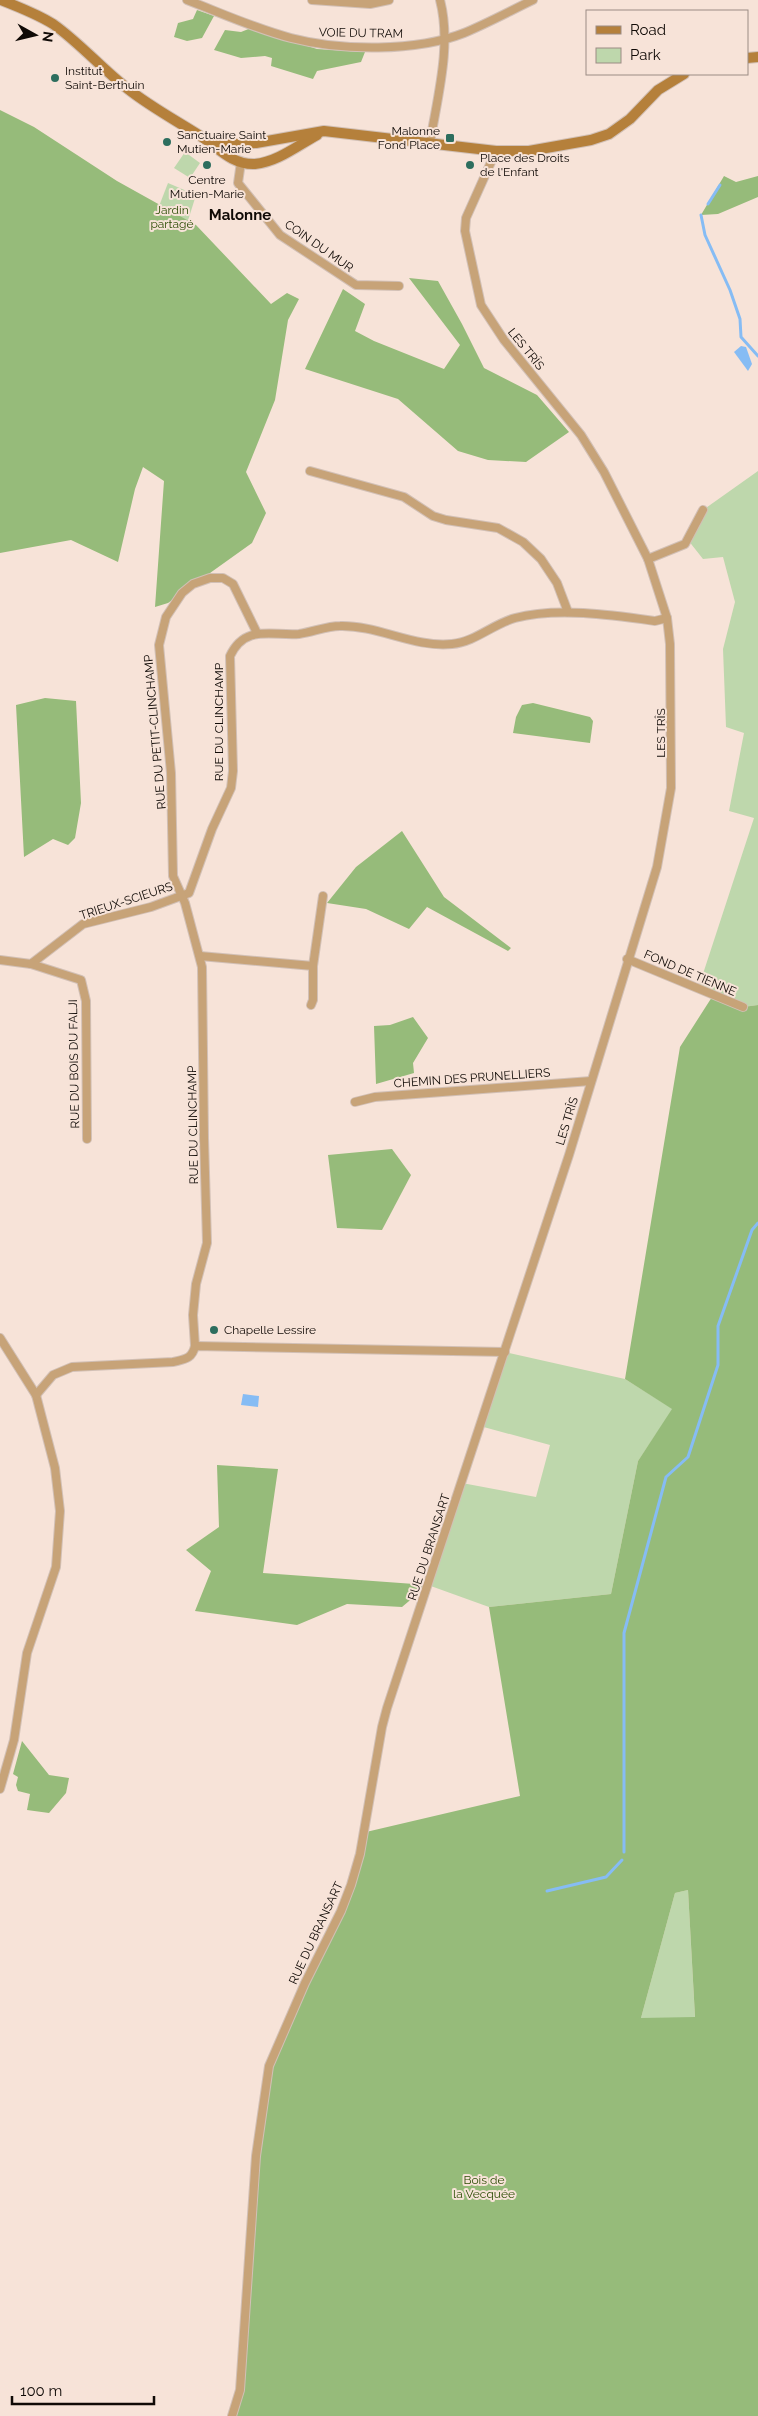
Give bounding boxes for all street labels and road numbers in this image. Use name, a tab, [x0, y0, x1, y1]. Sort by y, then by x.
street label: VOIE DU TRAM	[319, 25, 403, 41]
street label: COIN DU MUR	[282, 217, 356, 275]
street label: LES TRÎS	[505, 325, 547, 373]
street label: RUE DU PETIT-CLINCHAMP	[141, 654, 169, 810]
street label: RUE DU CLINCHAMP	[212, 662, 226, 781]
street label: LES TRÎS	[654, 708, 668, 758]
street label: TRIEUX-SCIEURS	[78, 879, 174, 923]
street label: FOND DE TIENNE	[642, 947, 738, 999]
street label: RUE DU BOIS DU FALJI	[66, 999, 82, 1129]
street label: RUE DU CLINCHAMP	[185, 1065, 201, 1184]
street label: CHEMIN DES PRUNELLIERS	[393, 1066, 551, 1090]
street label: LES TRÎS	[553, 1095, 581, 1147]
street label: RUE DU BRANSART	[405, 1491, 453, 1602]
street label: RUE DU BRANSART	[286, 1879, 346, 1986]

